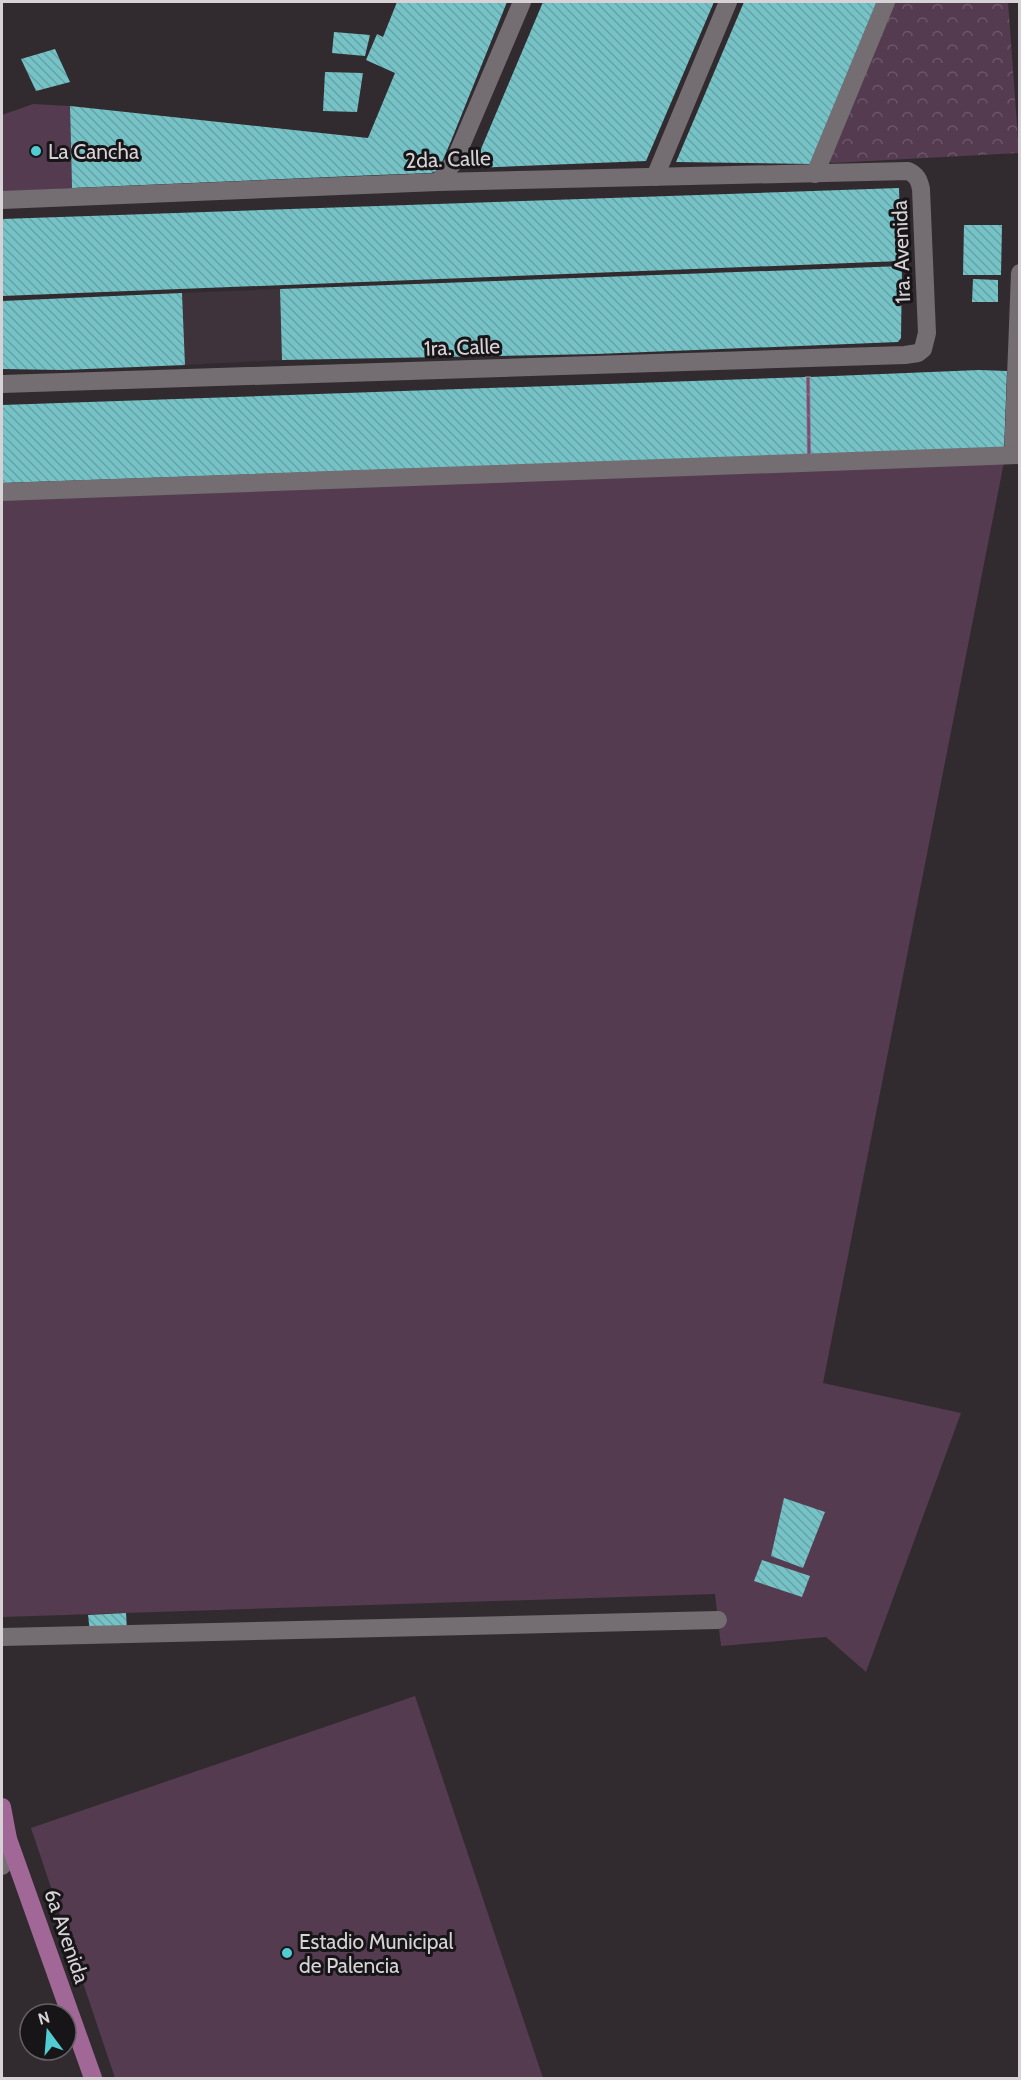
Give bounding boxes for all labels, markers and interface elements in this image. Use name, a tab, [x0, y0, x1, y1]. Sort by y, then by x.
place label: La Cancha	[48, 139, 139, 164]
marker: La Cancha	[29, 144, 43, 158]
street label: 2da. Calle	[405, 145, 491, 173]
street label: 1ra. Avenida	[887, 200, 915, 304]
street label: 1ra. Calle	[424, 333, 501, 361]
street label: 6a Avenida	[39, 1886, 95, 1986]
place label: Estadio Municipal de Palencia	[299, 1929, 454, 1978]
marker: Estadio Municipal de Palencia	[280, 1946, 294, 1960]
north arrow	[18, 2002, 78, 2062]
text: N	[36, 2007, 52, 2029]

